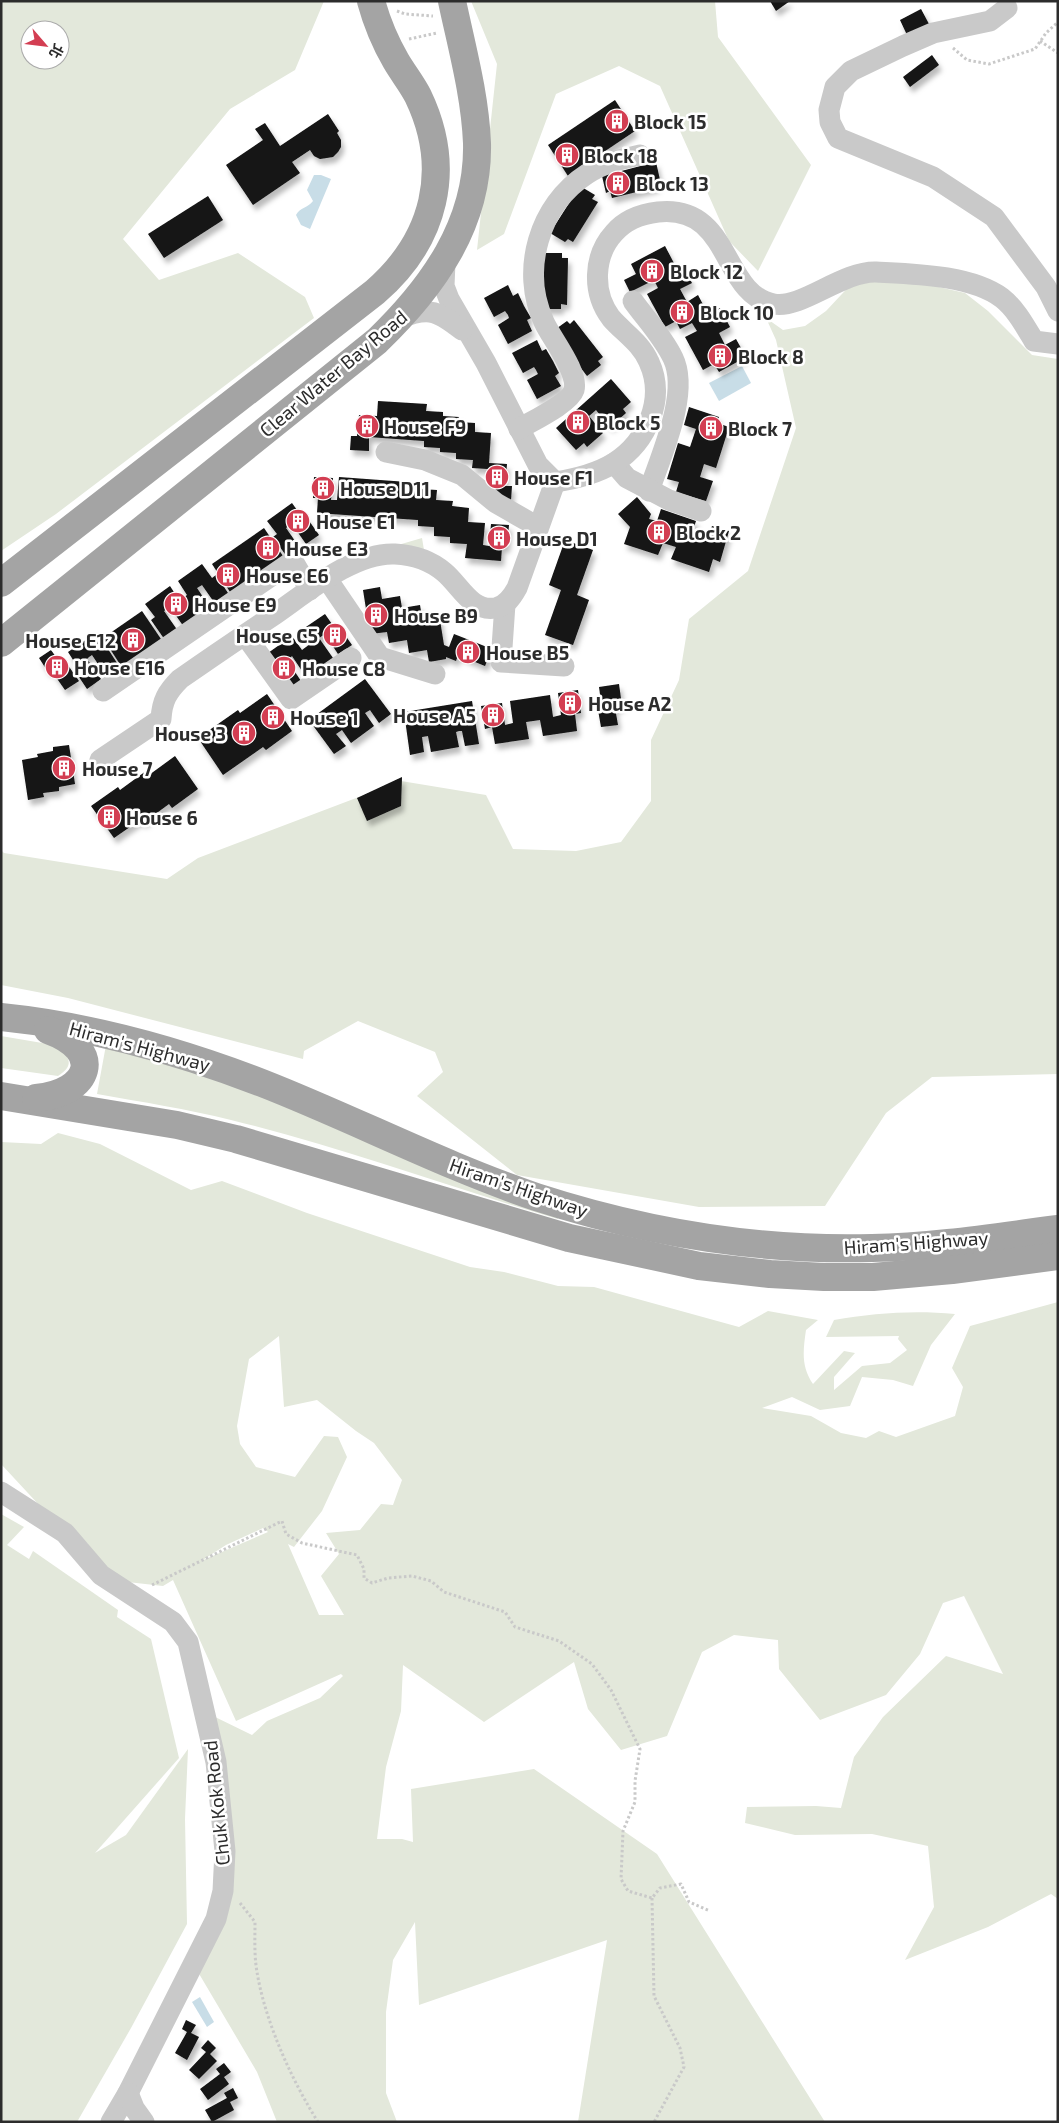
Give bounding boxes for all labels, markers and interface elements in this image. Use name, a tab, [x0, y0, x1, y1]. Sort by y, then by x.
north arrow	[20, 20, 70, 70]
text: 北	[46, 41, 68, 62]
building icon: Block 15	[604, 108, 630, 134]
place label: Block 15	[634, 110, 707, 133]
building icon: Block 18	[554, 142, 580, 168]
place label: Block 18	[584, 144, 658, 167]
building icon: Block 13	[605, 170, 631, 196]
place label: Block 13	[636, 172, 709, 195]
building icon: Block 12	[639, 258, 665, 284]
place label: Block 12	[670, 260, 743, 283]
building icon: Block 10	[669, 299, 695, 325]
place label: Block 10	[700, 301, 774, 324]
street label: Clear Water Bay Road	[255, 305, 411, 441]
building icon: Block 8	[707, 343, 733, 369]
place label: Block 8	[738, 345, 804, 368]
building icon: Block 5	[565, 409, 591, 435]
place label: Block 5	[596, 411, 660, 434]
building icon: House F9	[354, 413, 380, 439]
place label: House F9	[384, 415, 466, 438]
building icon: Block 7	[698, 415, 724, 441]
place label: Block 7	[728, 417, 792, 440]
building icon: House F1	[484, 464, 510, 490]
place label: House F1	[514, 466, 593, 489]
building icon: House D11	[310, 475, 336, 501]
place label: House D11	[340, 477, 430, 500]
building icon: House E1	[285, 508, 311, 534]
place label: House E1	[316, 510, 396, 533]
building icon: Block 2	[646, 519, 672, 545]
place label: Block 2	[676, 521, 741, 544]
building icon: House D1	[486, 525, 512, 551]
place label: House D1	[516, 527, 598, 550]
building icon: House E3	[255, 535, 281, 561]
place label: House E3	[286, 537, 368, 560]
building icon: House E6	[215, 562, 241, 588]
place label: House E6	[246, 564, 329, 587]
building icon: House E9	[163, 591, 189, 617]
place label: House E9	[194, 593, 277, 616]
building icon: House B9	[363, 602, 389, 628]
place label: House B9	[394, 604, 478, 627]
building icon: House C5	[322, 622, 348, 648]
place label: House C5	[236, 624, 318, 647]
building icon: House E12	[120, 627, 146, 653]
place label: House E12	[25, 629, 116, 652]
building icon: House B5	[455, 639, 481, 665]
place label: House B5	[486, 641, 569, 664]
building icon: House E16	[44, 654, 70, 680]
building icon: House C8	[271, 655, 297, 681]
place label: House E16	[74, 656, 165, 679]
place label: House C8	[302, 657, 386, 680]
building icon: House A2	[557, 690, 583, 716]
place label: House A2	[588, 692, 672, 715]
building icon: House A5	[480, 702, 506, 728]
building icon: House 1	[260, 704, 286, 730]
place label: House A5	[393, 704, 476, 727]
place label: House 1	[290, 706, 359, 729]
building icon: House 3	[231, 720, 257, 746]
place label: House 3	[155, 722, 226, 745]
building icon: House 7	[51, 755, 77, 781]
place label: House 7	[82, 757, 153, 780]
building icon: House 6	[96, 804, 122, 830]
place label: House 6	[126, 806, 198, 829]
street label: Hiram's Highway	[67, 1016, 213, 1076]
street label: Hiram's Highway	[447, 1153, 591, 1221]
street label: Hiram's Highway	[843, 1225, 989, 1259]
street label: Chuk Kok Road	[198, 1739, 234, 1867]

